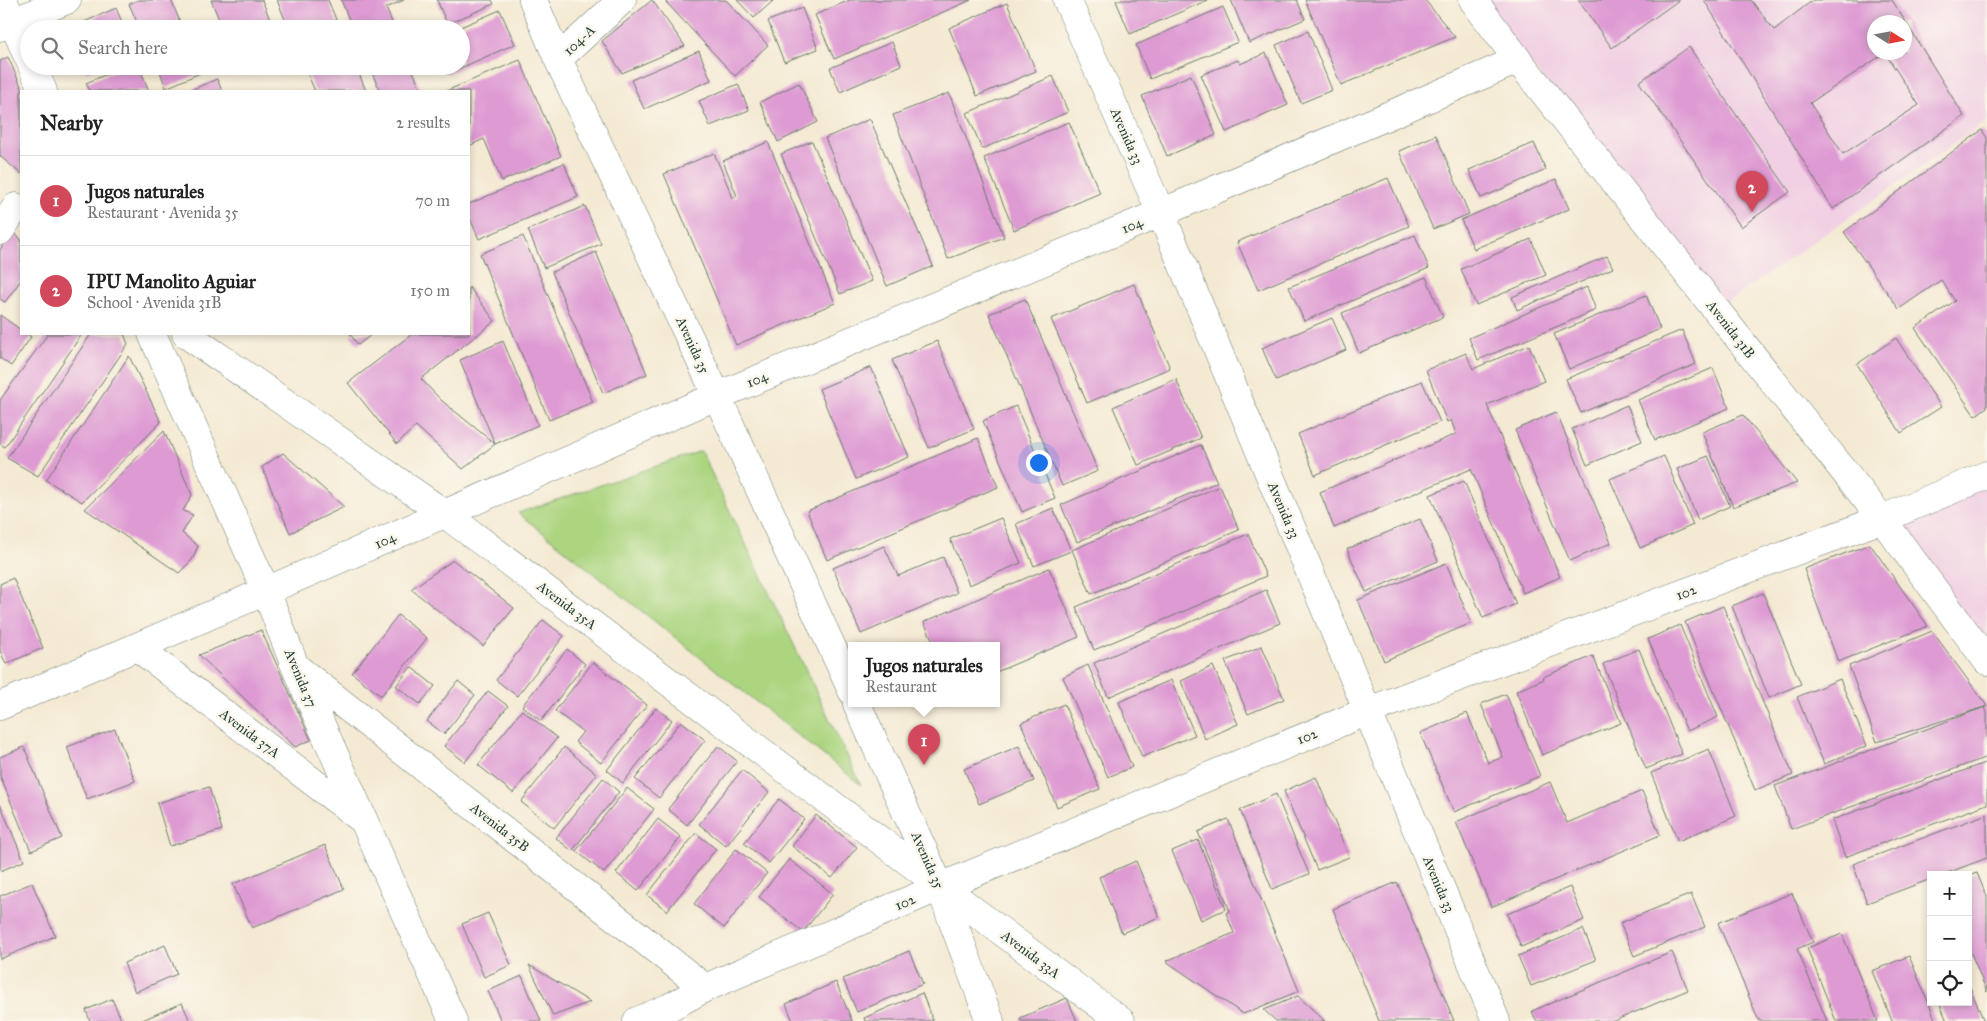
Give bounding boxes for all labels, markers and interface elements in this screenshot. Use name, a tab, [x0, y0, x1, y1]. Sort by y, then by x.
north arrow	[1867, 15, 1912, 60]
search box	[20, 20, 470, 75]
street label: 104-A	[560, 21, 599, 59]
icon: search	[38, 34, 66, 62]
text: Search here	[78, 36, 168, 59]
street label: Avenida 33	[1106, 105, 1146, 167]
text: Nearby	[40, 110, 103, 136]
text: 2 results	[396, 113, 450, 132]
pin: 2	[1736, 171, 1768, 212]
text: Jugos naturales	[87, 180, 204, 203]
text: 1	[53, 191, 59, 210]
text: 70 m	[415, 191, 450, 210]
text: Restaurant · Avenida 35	[87, 203, 238, 222]
street label: 104	[1119, 213, 1146, 237]
text: IPU Manolito Aguiar	[87, 270, 256, 293]
text: 2	[52, 281, 60, 300]
text: 150 m	[410, 281, 450, 300]
text: School · Avenida 31B	[87, 293, 222, 312]
street label: Avenida 31B	[1702, 296, 1759, 362]
street label: Avenida 35	[672, 313, 713, 377]
street label: 104	[744, 367, 771, 391]
your location	[1026, 450, 1052, 476]
street label: Avenida 33	[1264, 478, 1303, 541]
street label: 104	[372, 528, 400, 553]
street label: Avenida 35A	[533, 577, 600, 634]
street label: 102	[1674, 581, 1699, 604]
popup	[848, 642, 1000, 707]
street label: Avenida 37	[280, 646, 320, 710]
text: Jugos naturales	[865, 654, 983, 677]
text: Restaurant	[865, 677, 937, 696]
street label: Avenida 37A	[215, 705, 284, 762]
pin: 1	[908, 724, 940, 765]
street label: 102	[1294, 725, 1320, 748]
street label: Avenida 35B	[466, 799, 532, 856]
street label: Avenida 35	[907, 828, 948, 892]
street label: Avenida 33	[1419, 852, 1458, 915]
map controls	[1927, 871, 1972, 1006]
button: +	[1927, 871, 1972, 916]
street label: 102	[892, 891, 918, 914]
button: −	[1927, 916, 1972, 961]
street label: Avenida 33A	[997, 926, 1064, 982]
button: locate	[1927, 961, 1972, 1006]

